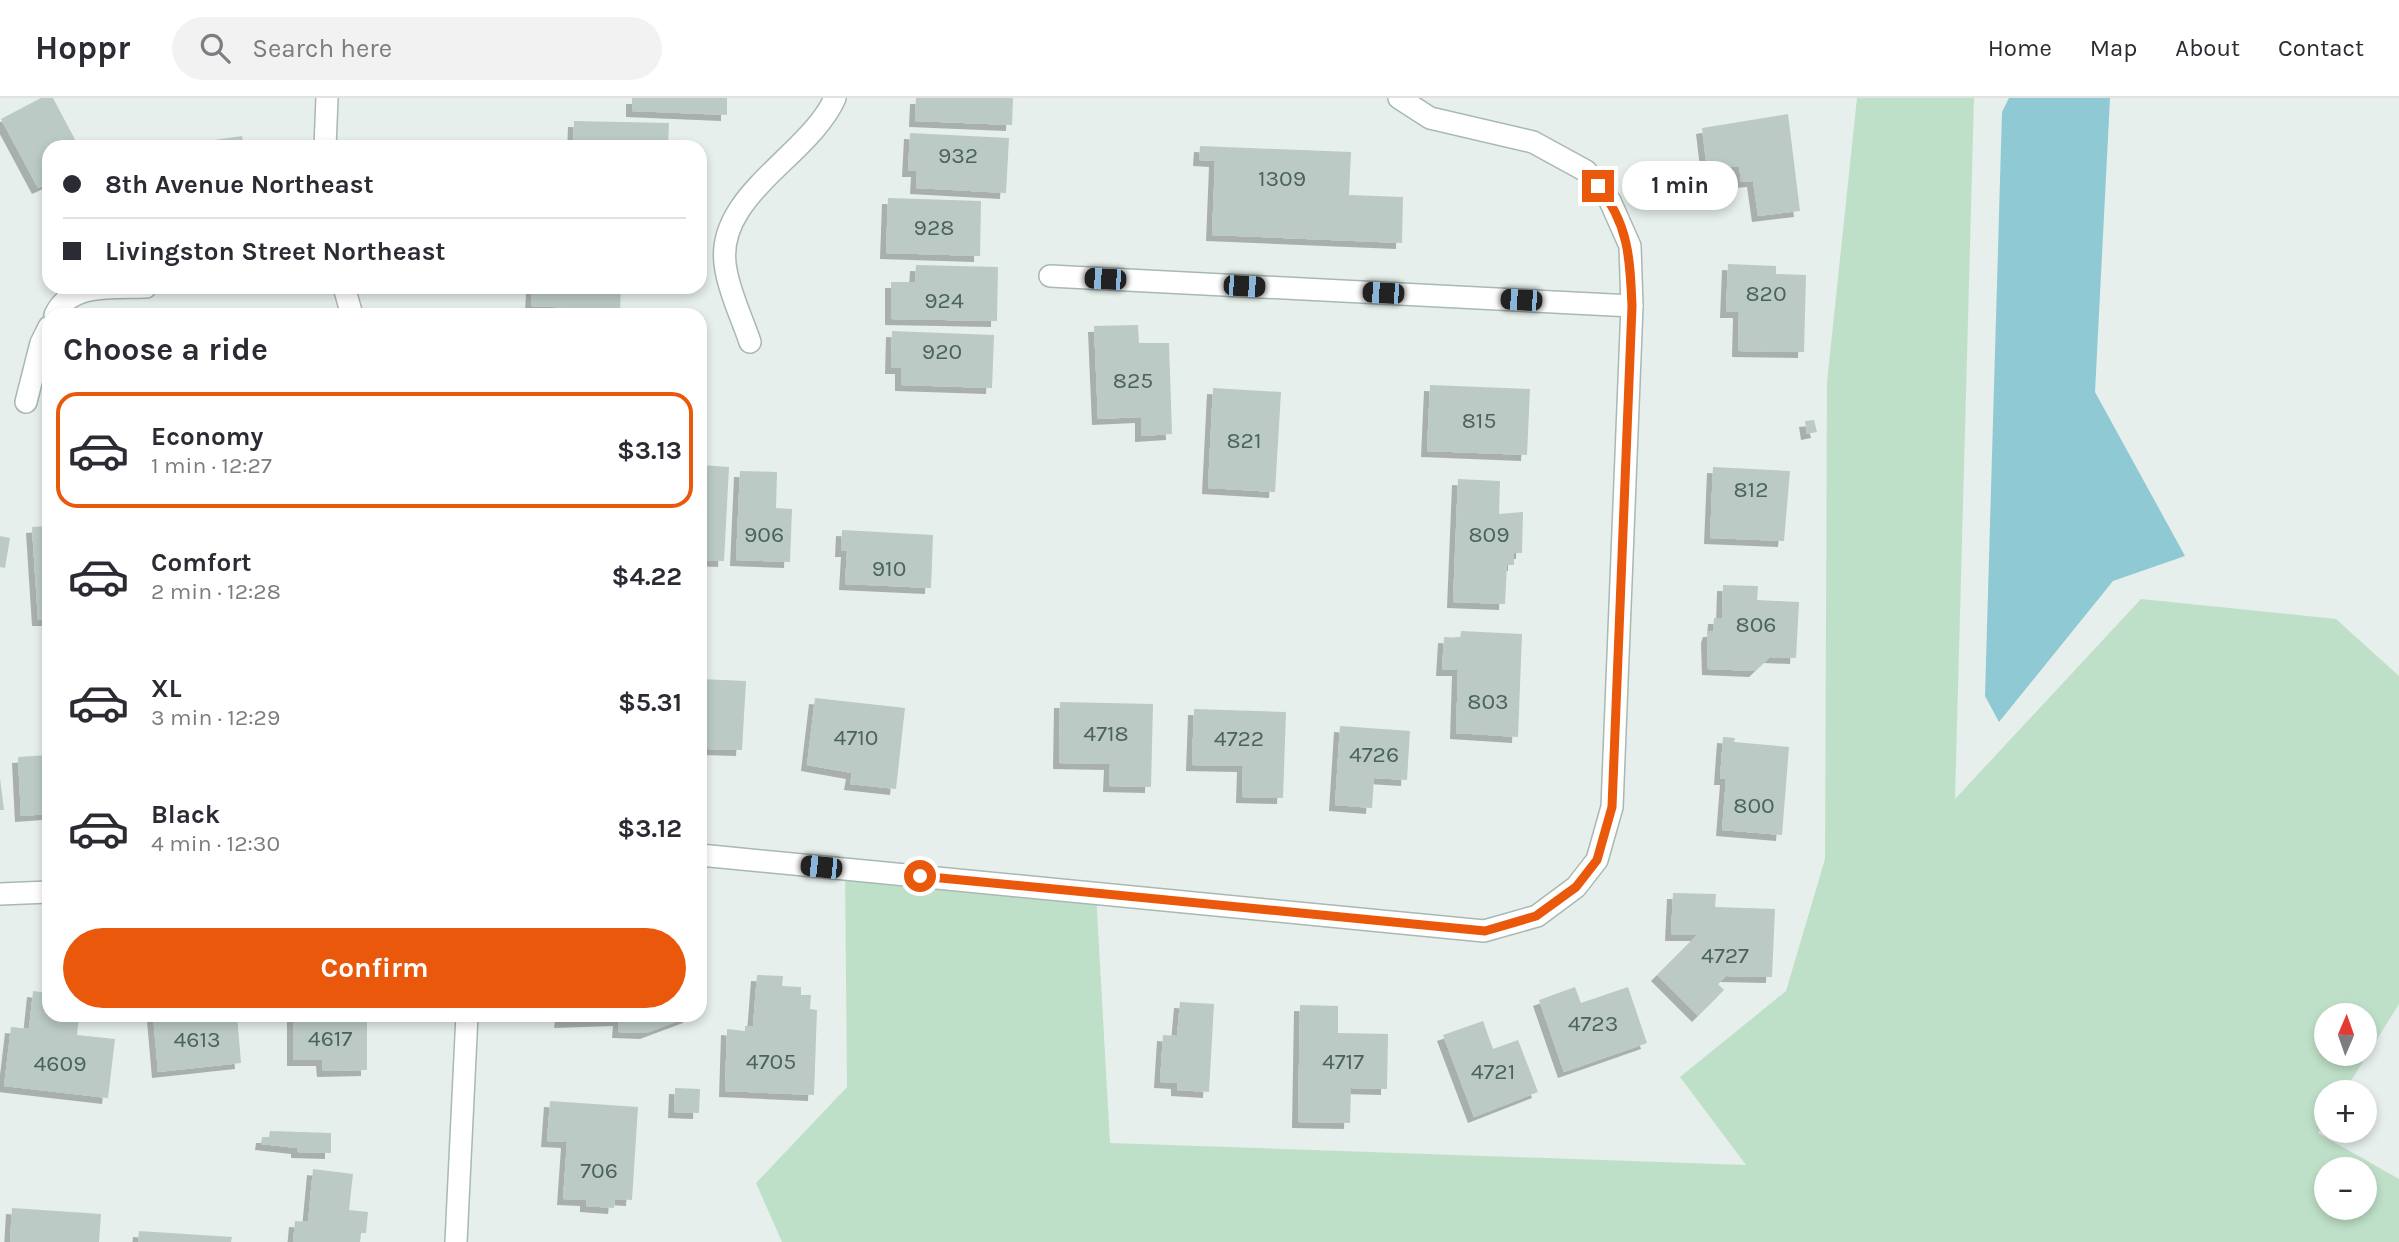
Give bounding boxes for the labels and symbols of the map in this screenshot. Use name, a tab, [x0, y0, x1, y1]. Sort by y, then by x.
house number: 932	[938, 142, 978, 169]
callout: 1 min	[1622, 162, 1738, 210]
house number: 1309	[1258, 165, 1306, 192]
route end	[1582, 170, 1614, 202]
house number: 928	[914, 214, 954, 241]
car	[1084, 267, 1127, 291]
car	[1223, 274, 1266, 298]
house number: 820	[1745, 280, 1787, 307]
car	[1362, 281, 1405, 305]
house number: 924	[924, 287, 964, 314]
car	[1500, 288, 1543, 312]
house number: 920	[922, 338, 962, 365]
house number: 825	[1113, 367, 1153, 394]
house number: 815	[1462, 407, 1496, 434]
house number: 821	[1226, 427, 1262, 454]
house number: 812	[1733, 476, 1769, 503]
house number: 906	[744, 521, 784, 548]
house number: 809	[1468, 521, 1510, 548]
house number: 910	[872, 555, 906, 582]
house number: 806	[1736, 611, 1776, 638]
house number: 803	[1467, 688, 1509, 715]
house number: 4718	[1083, 720, 1129, 747]
house number: 4710	[834, 724, 878, 751]
house number: 4722	[1214, 725, 1264, 752]
house number: 4726	[1349, 741, 1399, 768]
house number: 800	[1733, 792, 1775, 819]
car	[800, 854, 843, 880]
route start	[904, 860, 936, 892]
house number: 4727	[1701, 942, 1749, 969]
north arrow	[2314, 1003, 2376, 1066]
house number: 4723	[1568, 1010, 1618, 1037]
house number: 4617	[308, 1025, 352, 1052]
house number: 4613	[173, 1026, 221, 1053]
house number: 4705	[746, 1048, 796, 1075]
house number: 4717	[1322, 1048, 1364, 1075]
house number: 4609	[33, 1050, 87, 1077]
house number: 4721	[1471, 1058, 1515, 1085]
house number: 706	[580, 1157, 618, 1184]

